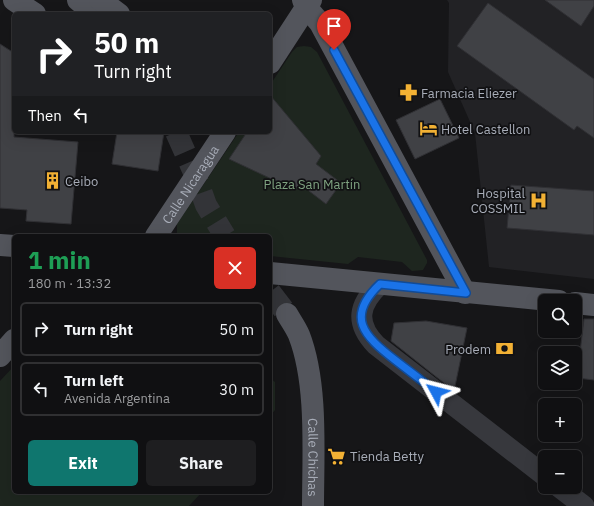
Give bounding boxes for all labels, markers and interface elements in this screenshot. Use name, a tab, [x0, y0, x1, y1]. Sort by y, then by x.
pin	[317, 9, 351, 50]
icon: arrive	[323, 15, 345, 37]
text: 50 m	[94, 24, 159, 61]
icon: right	[28, 28, 80, 80]
text: Turn right	[94, 60, 172, 83]
pharmacy icon: Farmacia Eliezer	[398, 83, 418, 103]
place label: Farmacia Eliezer	[421, 85, 517, 102]
icon: left	[70, 104, 92, 126]
text: Then	[28, 106, 62, 125]
hotel icon: Hotel Castellon	[418, 119, 438, 139]
place label: Hotel Castellon	[441, 121, 530, 138]
street label: Calle Nicaragua	[158, 142, 223, 227]
building icon: Ceibo	[42, 171, 62, 191]
place label: Ceibo	[65, 173, 98, 190]
park label: Plaza San Martín	[264, 176, 360, 193]
place label: Hospital COSSMIL	[471, 185, 525, 217]
hospital icon: Hospital COSSMIL	[528, 190, 548, 210]
text: 1 min	[28, 244, 91, 276]
button: close	[214, 247, 256, 289]
text: 180 m · 13:32	[28, 275, 111, 292]
map controls	[538, 294, 582, 494]
button: search	[538, 294, 582, 338]
icon: right	[30, 318, 52, 340]
text: Turn right	[64, 320, 133, 339]
text: 50 m	[219, 320, 254, 339]
bank icon: Prodem	[494, 339, 514, 359]
place label: Prodem	[445, 341, 491, 358]
button: layers	[538, 346, 582, 390]
text: Turn left	[64, 371, 124, 390]
position arrow	[415, 371, 457, 413]
icon: left	[30, 378, 52, 400]
text: 30 m	[219, 380, 254, 399]
text: Avenida Argentina	[64, 390, 170, 407]
button: +	[538, 398, 582, 442]
street label: Calle Chichas	[304, 418, 322, 497]
button: Exit	[28, 440, 138, 486]
button: Share	[146, 440, 256, 486]
supermarket icon: Tienda Betty	[327, 446, 347, 466]
place label: Tienda Betty	[350, 448, 424, 465]
button: −	[538, 450, 582, 494]

